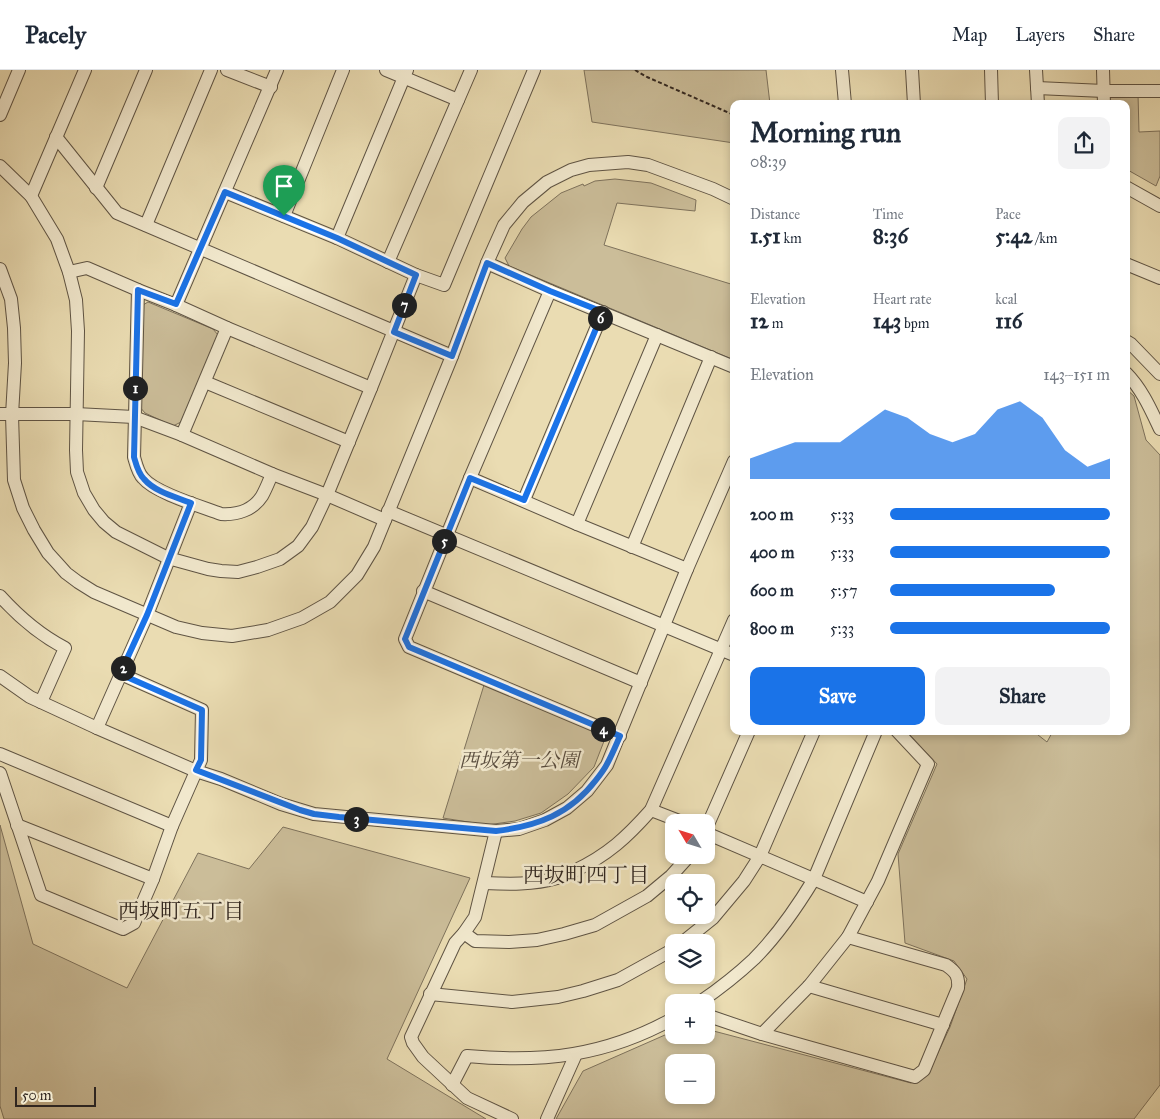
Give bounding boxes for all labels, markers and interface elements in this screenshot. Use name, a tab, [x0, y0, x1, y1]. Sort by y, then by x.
text: Pacely	[25, 20, 86, 50]
text: Map	[952, 24, 987, 46]
text: Layers	[1015, 24, 1065, 46]
text: Share	[1093, 24, 1135, 46]
text: Morning run	[750, 115, 901, 150]
button: share	[1058, 117, 1110, 169]
text: 08:39	[750, 152, 787, 171]
pin	[263, 165, 305, 216]
icon: arrive	[270, 172, 298, 200]
text: Distance	[750, 206, 800, 223]
text: Time	[873, 206, 904, 223]
text: Pace	[995, 206, 1021, 223]
text: 1.51	[750, 223, 780, 249]
text: 8:36	[873, 223, 908, 249]
text: 5:42	[995, 223, 1032, 249]
text: km	[780, 230, 802, 247]
text: /km	[1032, 230, 1057, 247]
text: Elevation	[750, 291, 806, 308]
text: Heart rate	[873, 291, 932, 308]
text: kcal	[995, 291, 1017, 308]
pin: 7	[392, 292, 416, 318]
text: 7	[401, 297, 408, 314]
pin: 6	[588, 306, 612, 330]
text: 12	[750, 308, 769, 334]
text: 143	[873, 308, 901, 334]
text: 116	[995, 308, 1023, 334]
text: 6	[597, 310, 604, 327]
text: m	[769, 315, 783, 332]
text: bpm	[901, 315, 930, 332]
text: Elevation	[750, 365, 814, 384]
text: 143–151 m	[1043, 365, 1110, 384]
pin: 1	[122, 376, 148, 400]
text: 1	[133, 380, 138, 397]
text: 200 m	[750, 505, 793, 524]
text: 5:33	[830, 505, 854, 524]
pin: 5	[432, 528, 456, 554]
text: 5	[441, 533, 448, 550]
text: 400 m	[750, 543, 794, 562]
text: 5:33	[830, 543, 854, 562]
text: 600 m	[750, 581, 794, 600]
text: 5:57	[830, 581, 857, 600]
text: 800 m	[750, 619, 794, 638]
text: 5:33	[830, 619, 854, 638]
pin: 2	[110, 656, 136, 680]
text: 2	[120, 660, 127, 677]
button: Save	[750, 667, 925, 725]
button: Share	[935, 667, 1110, 725]
pin: 4	[590, 716, 616, 742]
text: 4	[600, 721, 607, 738]
park label: 西坂第一公園	[459, 748, 582, 772]
pin: 3	[344, 806, 368, 832]
text: 3	[354, 811, 359, 828]
north arrow	[665, 814, 715, 864]
map controls	[665, 814, 715, 1104]
district label: 西坂町四丁目	[523, 862, 649, 888]
button: locate	[665, 874, 715, 924]
district label: 西坂町五丁目	[118, 898, 244, 924]
button: layers	[665, 934, 715, 984]
button: +	[665, 994, 715, 1044]
button: −	[665, 1054, 715, 1104]
scale bar	[15, 1084, 96, 1107]
text: 50 m	[22, 1087, 51, 1104]

